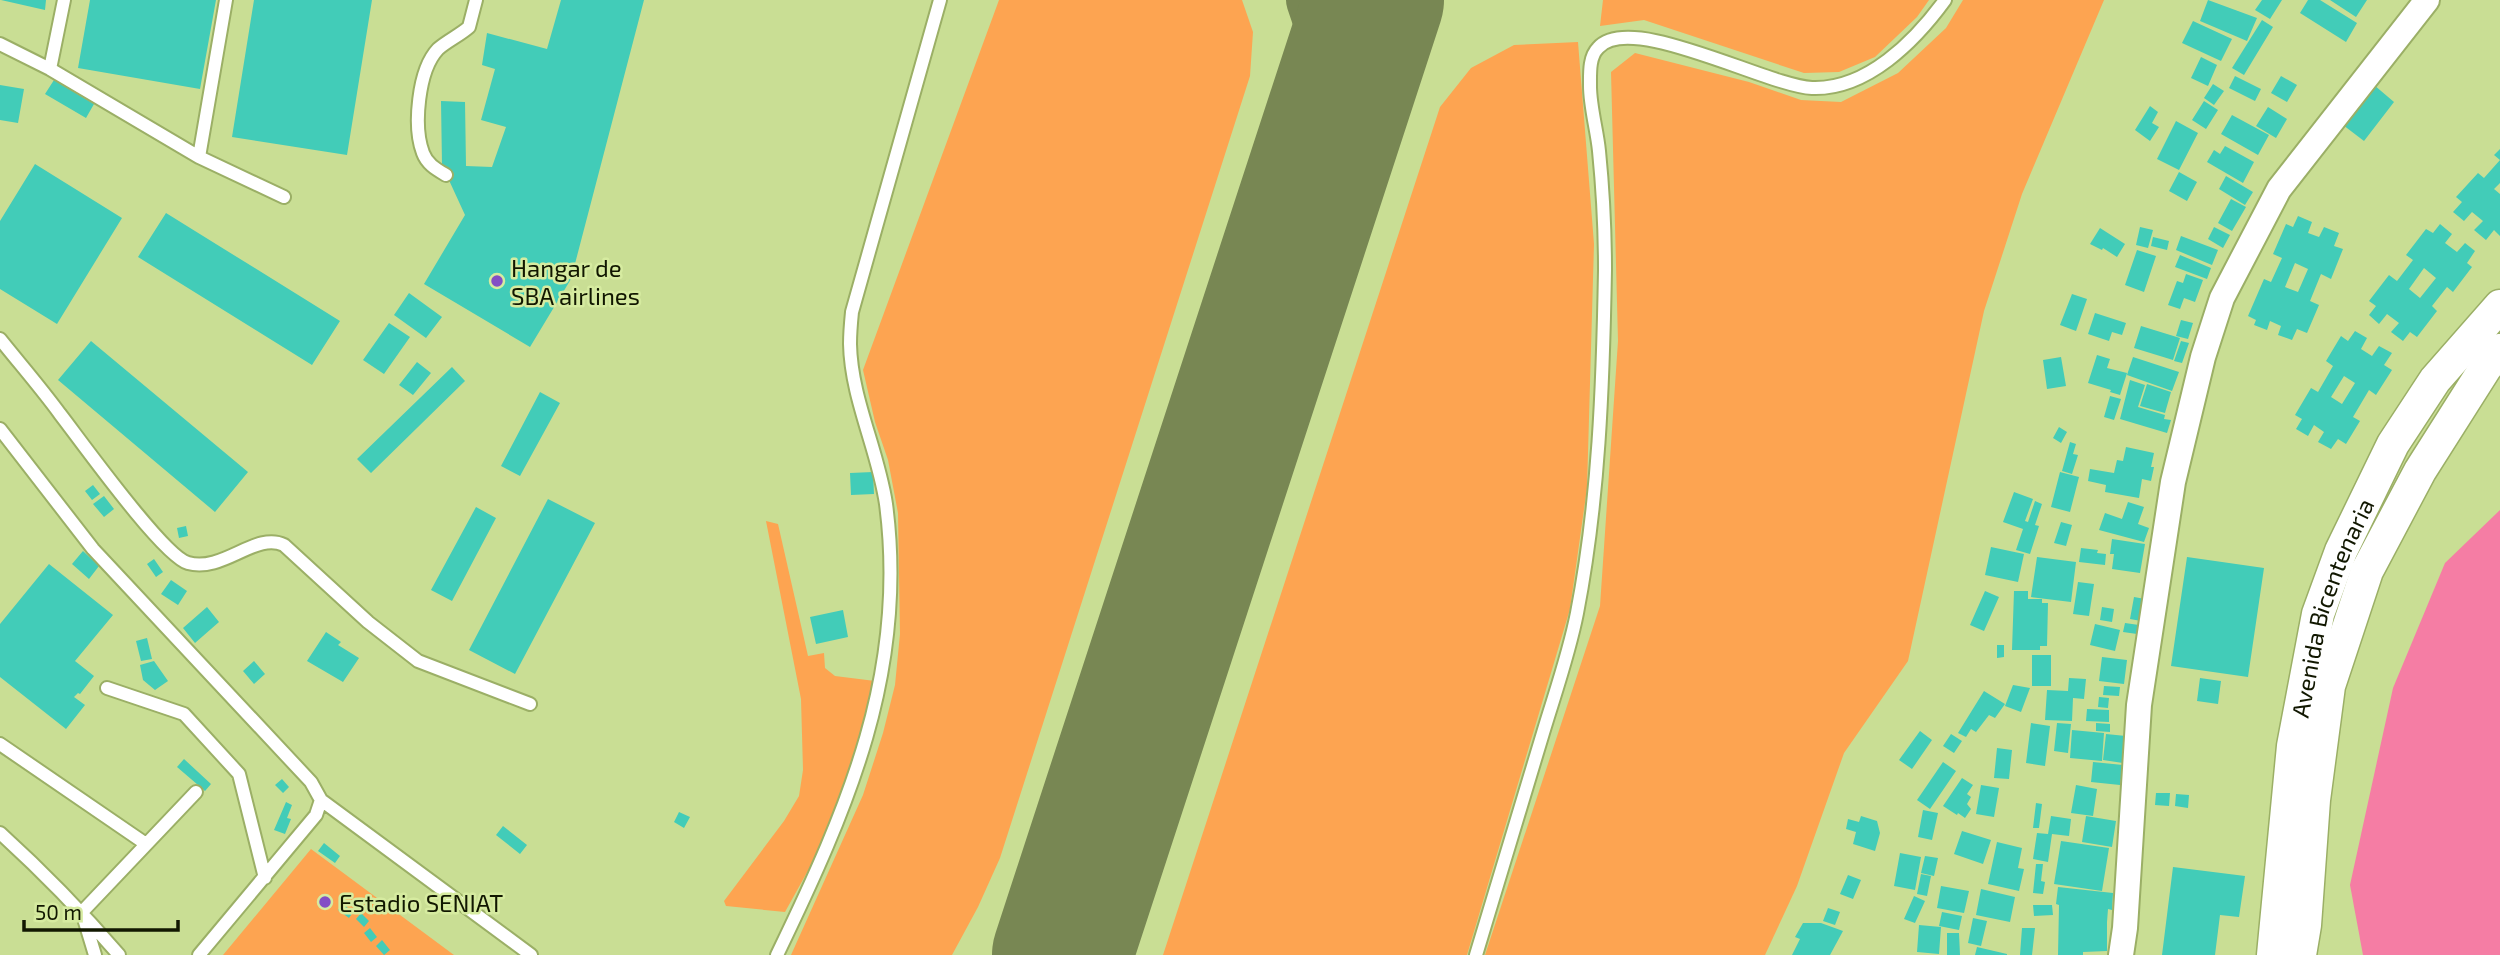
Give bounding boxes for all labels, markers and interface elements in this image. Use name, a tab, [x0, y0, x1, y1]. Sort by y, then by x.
place label: Hangar de SBA airlines	[511, 253, 640, 310]
marker: Hangar de SBA airlines	[489, 273, 505, 289]
street label: Avenida Bicentenaria	[2284, 493, 2379, 720]
scale bar	[24, 888, 178, 932]
place label: Estadio SENIAT	[339, 888, 503, 917]
marker: Estadio SENIAT	[317, 894, 333, 910]
text: 50 m	[35, 899, 82, 924]

